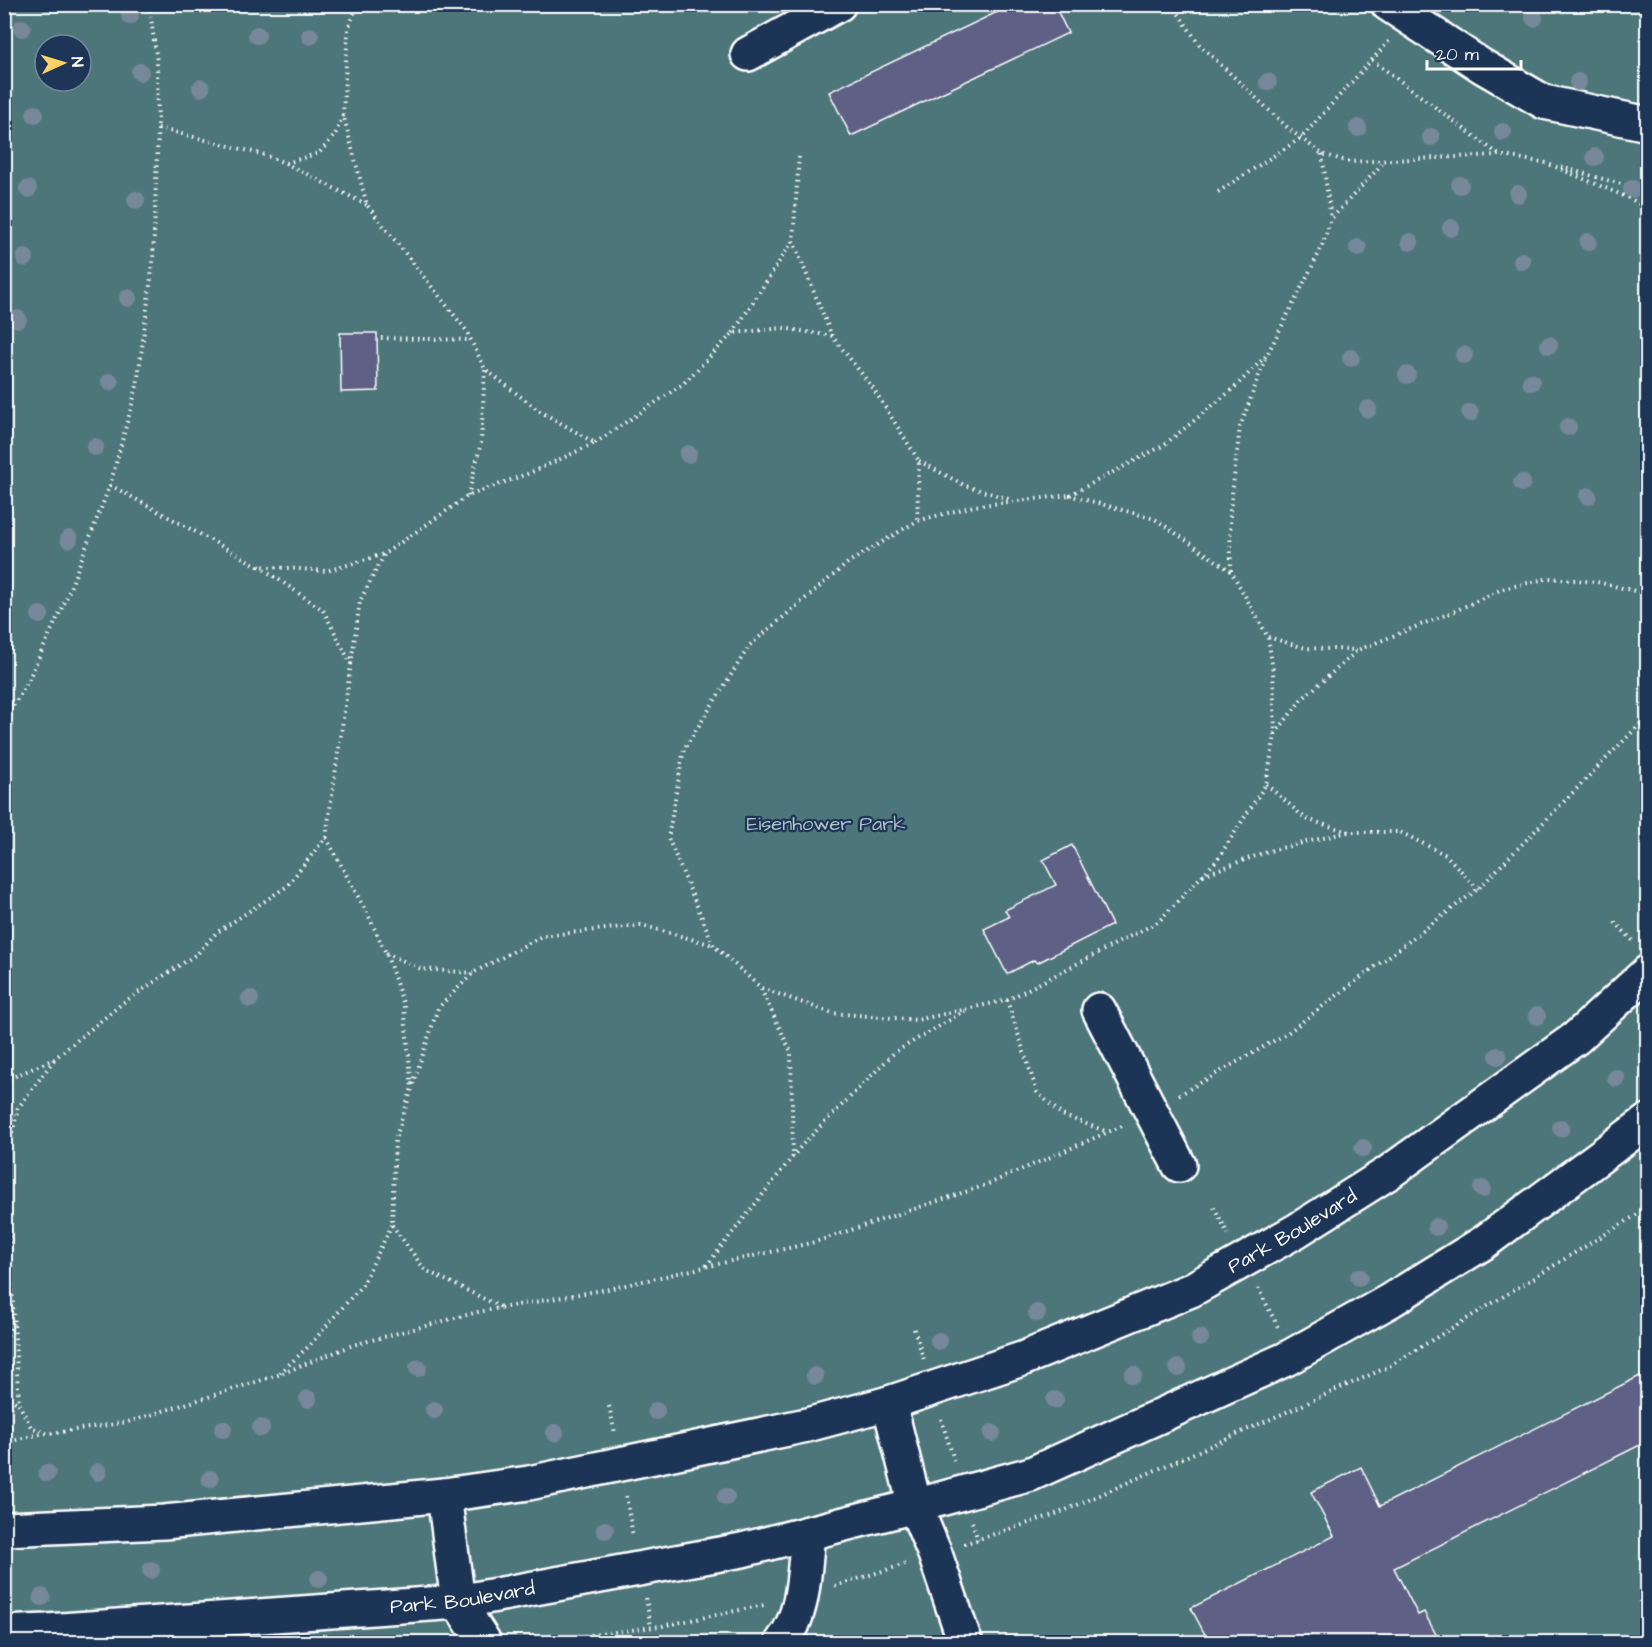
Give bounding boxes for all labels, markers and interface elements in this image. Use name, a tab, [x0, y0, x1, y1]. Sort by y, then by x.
north arrow	[33, 33, 93, 93]
scale bar	[1427, 33, 1522, 71]
text: 20 m	[1436, 42, 1479, 67]
text: N	[66, 56, 88, 68]
park label: Eisenhower Park	[746, 810, 906, 838]
street label: Park Boulevard	[1223, 1182, 1362, 1281]
street label: Park Boulevard	[389, 1574, 537, 1621]

